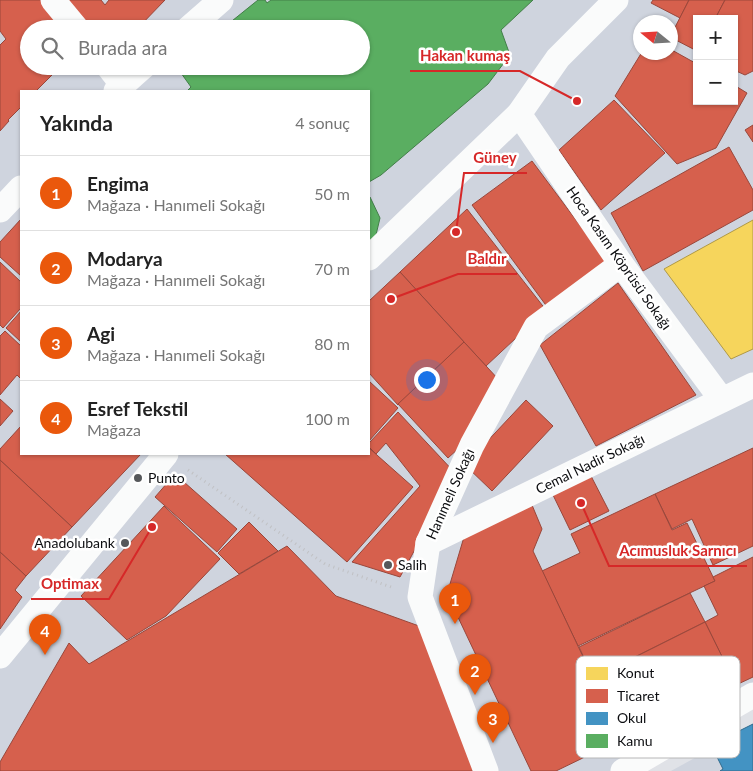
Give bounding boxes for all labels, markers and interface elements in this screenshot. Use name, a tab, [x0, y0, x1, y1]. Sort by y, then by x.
north arrow	[633, 15, 678, 60]
map controls	[693, 15, 738, 105]
button: +	[693, 15, 738, 60]
search box	[20, 20, 370, 75]
icon: search	[38, 34, 66, 62]
text: Burada ara	[78, 36, 167, 59]
callout: Hakan kumaş	[410, 41, 520, 71]
text: Hakan kumaş	[420, 46, 510, 64]
button: −	[693, 60, 738, 105]
text: Yakında	[40, 110, 113, 135]
text: 4 sonuç	[295, 113, 350, 132]
callout: Güney	[464, 143, 527, 173]
text: Güney	[473, 148, 517, 166]
text: Engima	[87, 172, 149, 195]
street label: Hoca Kasım Köprüsü Sokağı	[563, 183, 676, 333]
text: 1	[51, 184, 61, 203]
text: 50 m	[314, 184, 350, 203]
text: Mağaza · Hanımeli Sokağı	[87, 195, 265, 214]
callout: Baldır	[458, 244, 517, 274]
text: Modarya	[87, 247, 163, 270]
text: Baldır	[467, 249, 507, 267]
text: 2	[51, 259, 61, 278]
text: 70 m	[314, 259, 350, 278]
text: Mağaza · Hanımeli Sokağı	[87, 270, 265, 289]
text: Agi	[87, 322, 115, 345]
text: 3	[51, 334, 61, 353]
text: 80 m	[314, 334, 350, 353]
text: Mağaza · Hanımeli Sokağı	[87, 345, 265, 364]
your location	[414, 367, 440, 393]
text: Esref Tekstil	[87, 397, 188, 420]
text: 4	[51, 409, 61, 428]
text: 100 m	[305, 409, 350, 428]
text: Mağaza	[87, 420, 141, 439]
street label: Cemal Nadir Sokağı	[532, 430, 647, 497]
street label: Hanımeli Sokağı	[422, 446, 477, 542]
place label: Punto	[148, 469, 185, 486]
marker: Punto	[132, 472, 144, 484]
place label: Anadolubank	[34, 534, 116, 551]
callout: Acımusluk Sarnıcı	[609, 536, 747, 566]
marker: Anadolubank	[119, 537, 131, 549]
text: Acımusluk Sarnıcı	[618, 541, 737, 559]
place label: Salih	[398, 556, 427, 573]
marker: Salih	[382, 559, 394, 571]
callout: Optimax	[31, 569, 109, 599]
text: Optimax	[41, 574, 99, 592]
pin: 1	[439, 583, 471, 624]
pin: 4	[29, 614, 61, 655]
pin: 2	[459, 654, 491, 695]
legend	[576, 656, 740, 758]
text: Konut	[617, 664, 654, 681]
text: Ticaret	[617, 687, 659, 704]
pin: 3	[477, 702, 509, 743]
text: Okul	[617, 709, 646, 726]
text: Kamu	[617, 732, 653, 749]

